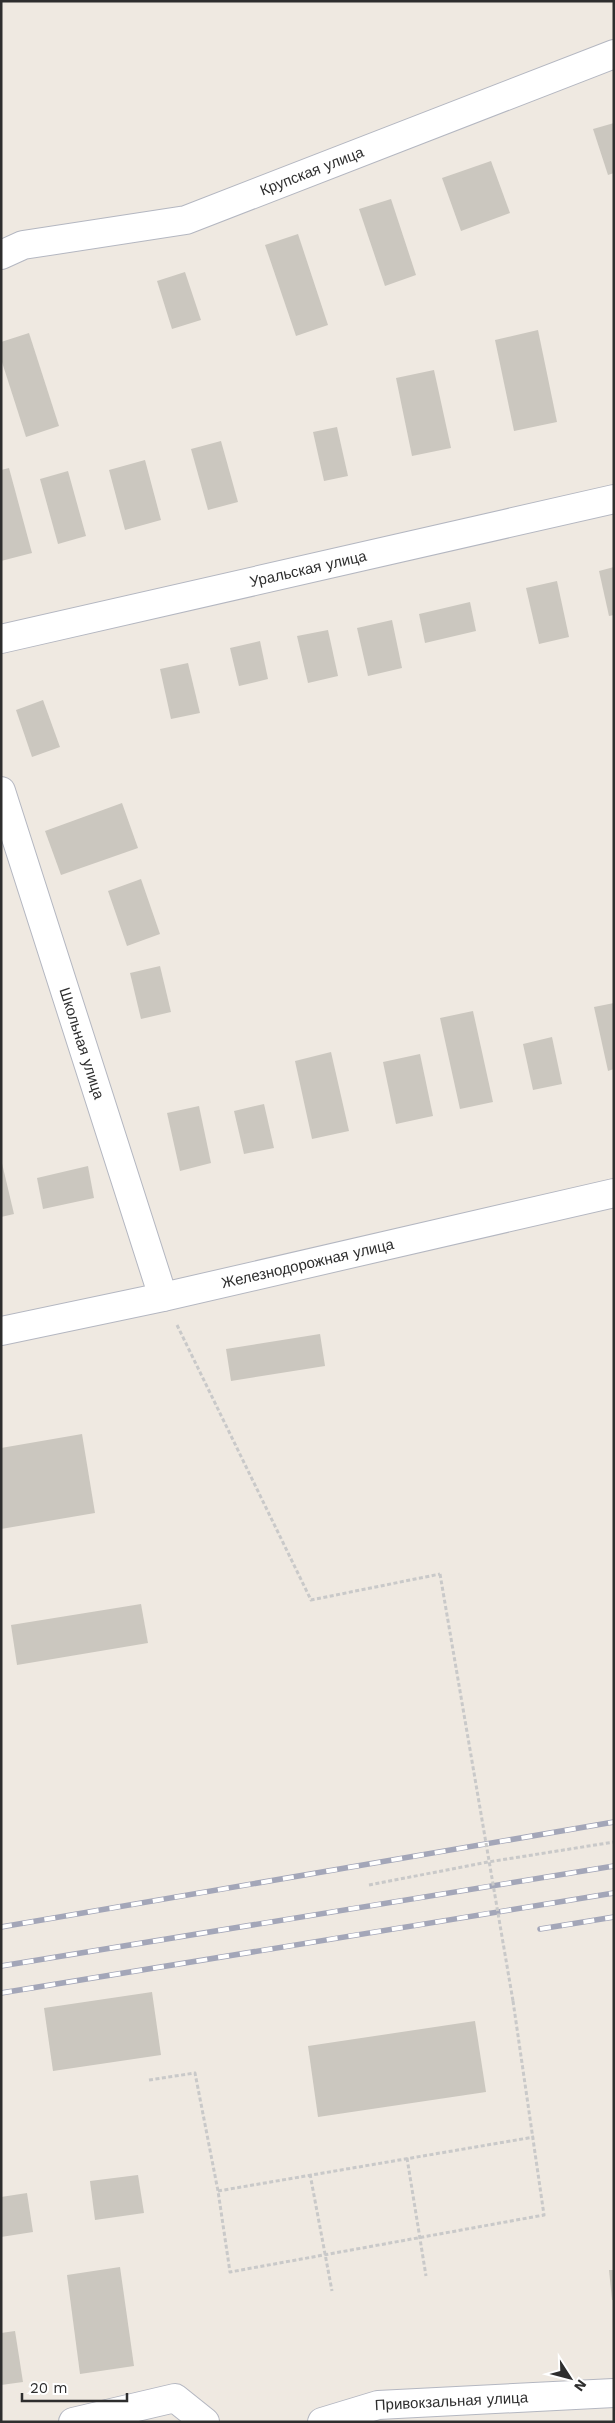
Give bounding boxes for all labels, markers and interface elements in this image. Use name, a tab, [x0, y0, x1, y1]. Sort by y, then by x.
street label: Крупская улица	[257, 143, 367, 199]
street label: Уральская улица	[248, 547, 369, 591]
street label: Школьная улица	[56, 985, 108, 1102]
street label: Железнодорожная улица	[220, 1235, 396, 1292]
north arrow	[545, 2353, 595, 2403]
scale bar	[22, 2370, 128, 2402]
text: N	[571, 2377, 590, 2395]
text: 20 m	[30, 2379, 68, 2397]
street label: Привокзальная улица	[374, 2388, 529, 2414]

